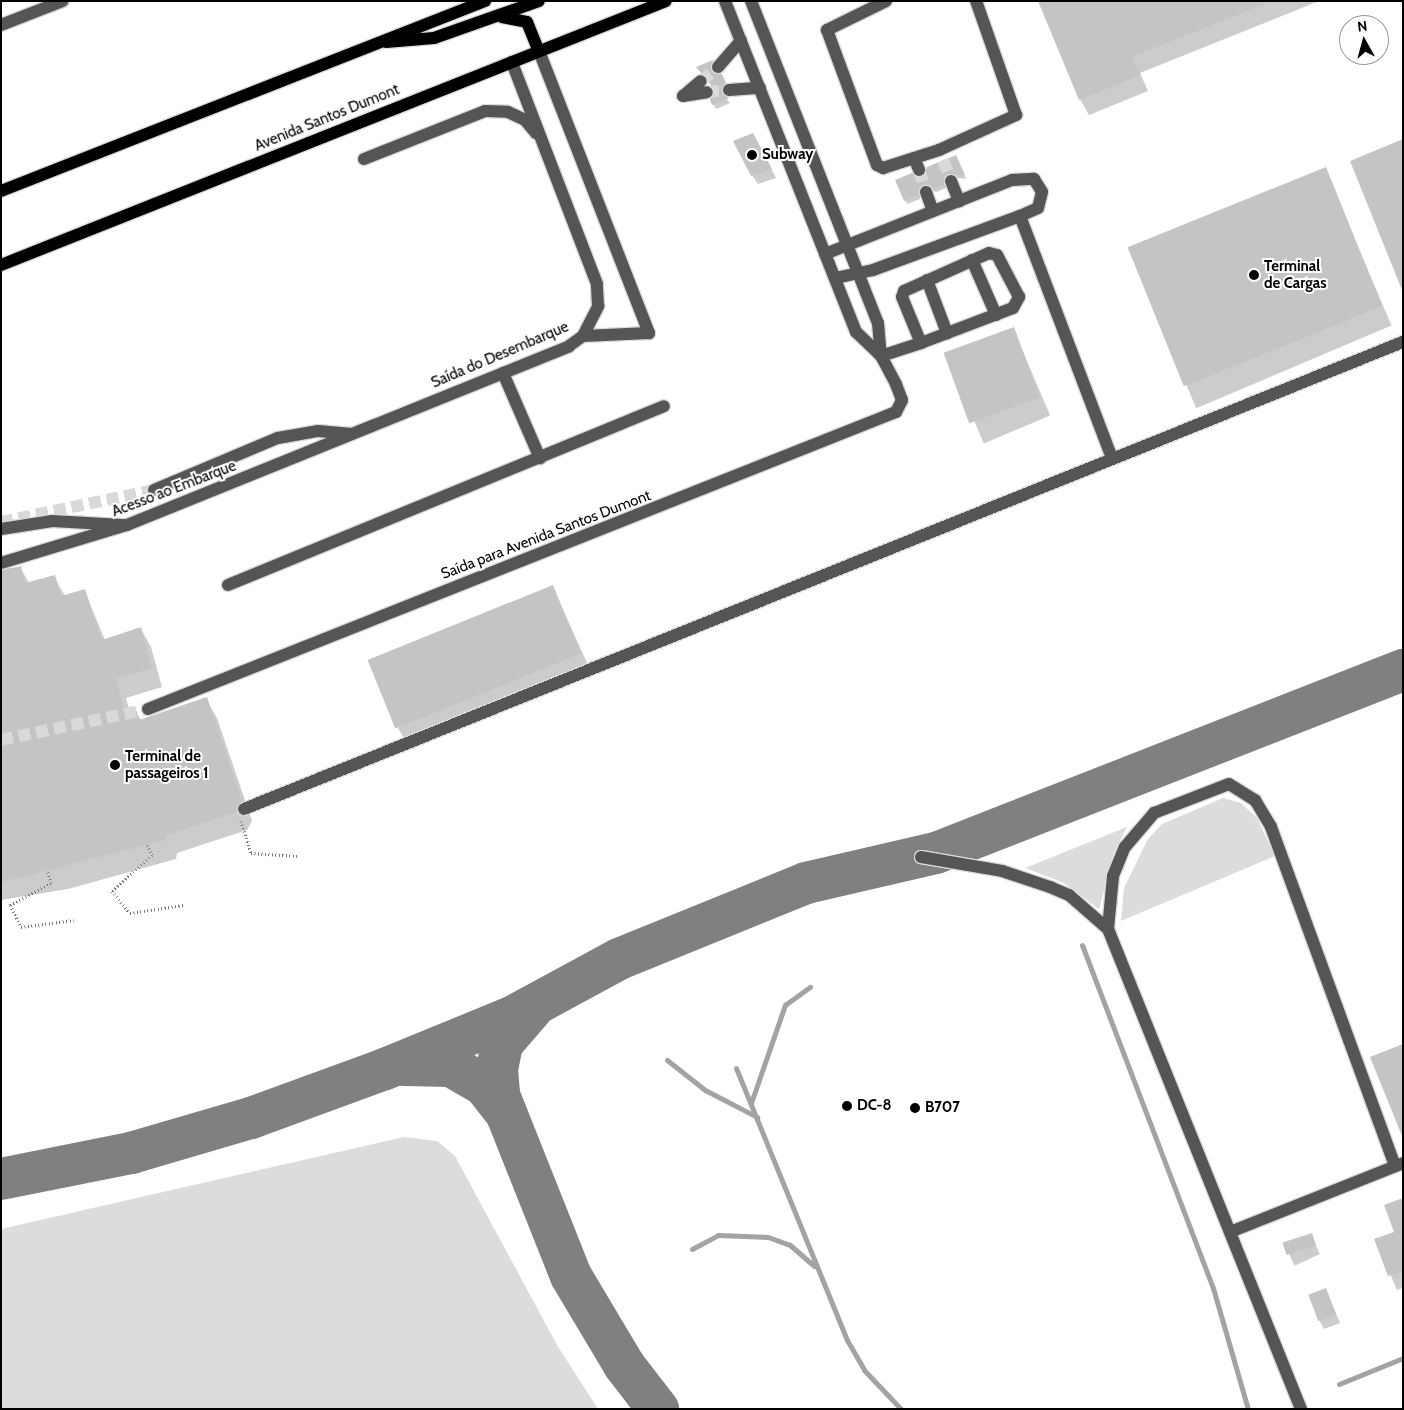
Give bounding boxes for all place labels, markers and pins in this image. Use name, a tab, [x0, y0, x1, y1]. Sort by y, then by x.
place label: Subway	[762, 146, 813, 164]
marker: Subway	[746, 149, 758, 161]
place label: Terminal de Cargas	[1264, 257, 1326, 292]
marker: Terminal de Cargas	[1248, 269, 1260, 281]
place label: Terminal de passageiros 1	[125, 747, 209, 782]
marker: Terminal de passageiros 1	[109, 759, 121, 771]
place label: DC-8	[857, 1097, 892, 1115]
place label: B707	[925, 1099, 960, 1117]
marker: DC-8	[841, 1100, 853, 1112]
marker: B707	[909, 1102, 921, 1114]

